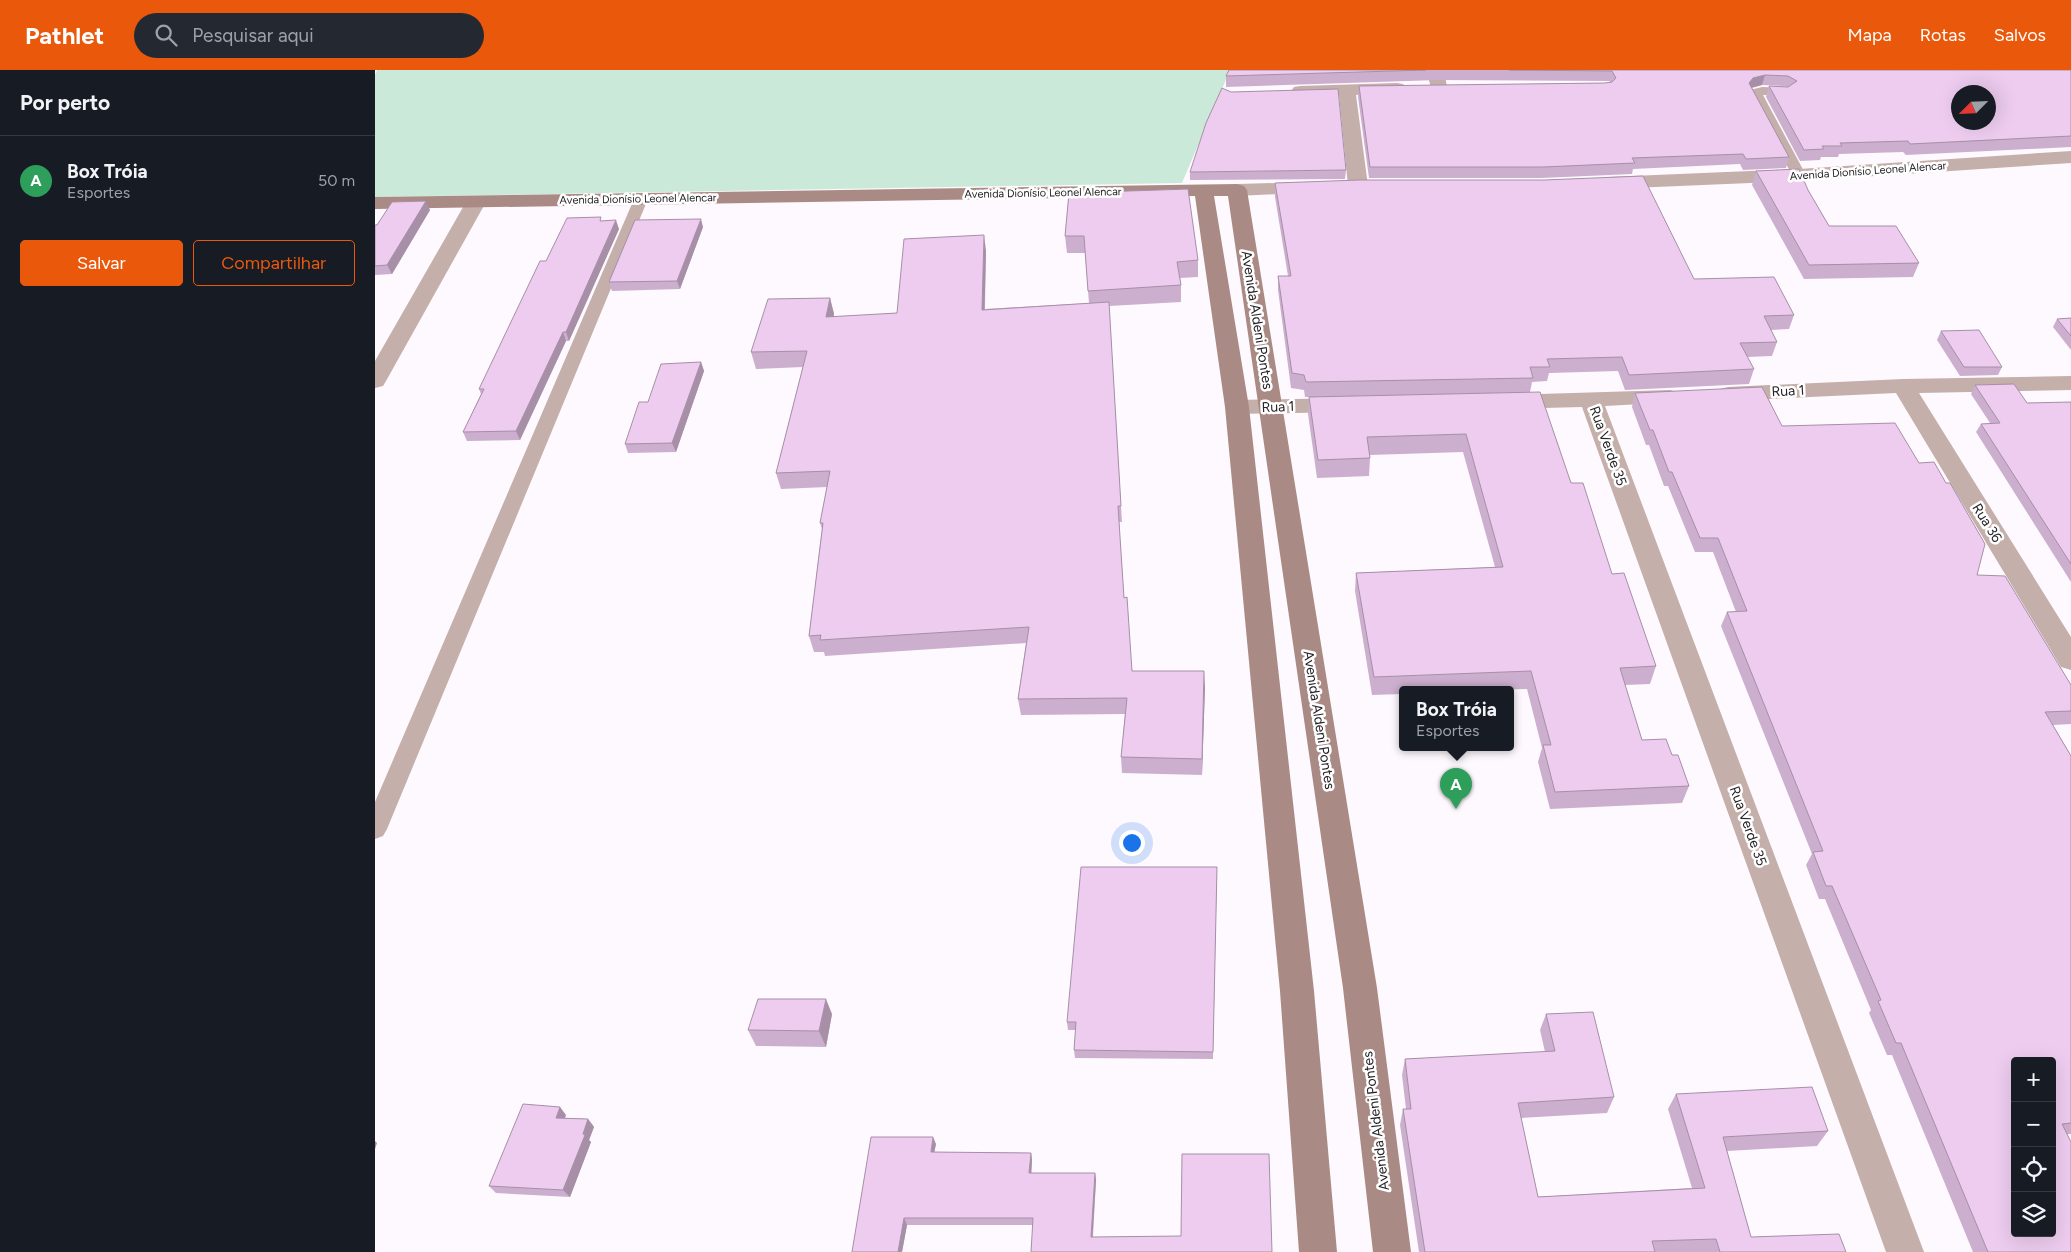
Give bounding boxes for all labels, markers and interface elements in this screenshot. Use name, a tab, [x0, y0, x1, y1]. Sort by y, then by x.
search box	[134, 13, 484, 58]
text: Pathlet	[25, 21, 104, 50]
icon: search	[152, 21, 180, 49]
text: Pesquisar aqui	[192, 24, 314, 47]
text: Mapa	[1848, 24, 1892, 46]
text: Rotas	[1920, 24, 1966, 46]
text: Salvos	[1994, 24, 2046, 46]
north arrow	[1951, 85, 1996, 130]
text: Por perto	[20, 90, 110, 115]
street label: Avenida Dionísio Leonel Alencar	[1789, 159, 1947, 183]
text: Box Tróia	[67, 160, 148, 183]
text: A	[30, 171, 42, 190]
text: 50 m	[318, 171, 355, 190]
text: Esportes	[67, 183, 130, 202]
street label: Avenida Dionísio Leonel Alencar	[964, 185, 1122, 201]
street label: Avenida Dionísio Leonel Alencar	[559, 191, 717, 207]
button: Salvar	[20, 240, 183, 286]
button: Compartilhar	[193, 240, 355, 286]
street label: Avenida Aldeni Pontes	[1238, 249, 1276, 391]
street label: Rua 1	[1771, 382, 1805, 400]
street label: Rua 1	[1261, 398, 1295, 416]
street label: Rua Verde 35	[1586, 404, 1630, 488]
street label: Rua 36	[1968, 500, 2006, 546]
street label: Avenida Aldeni Pontes	[1300, 649, 1338, 791]
popup	[1399, 686, 1514, 751]
text: Box Tróia	[1416, 698, 1497, 721]
text: Esportes	[1416, 721, 1479, 740]
pin: A	[1440, 768, 1472, 809]
street label: Rua Verde 35	[1726, 784, 1770, 868]
your location	[1119, 830, 1145, 856]
street label: Avenida Aldeni Pontes	[1359, 1050, 1393, 1192]
map controls	[2011, 1057, 2056, 1237]
button: +	[2011, 1057, 2056, 1102]
button: −	[2011, 1102, 2056, 1147]
button: locate	[2011, 1147, 2056, 1192]
button: layers	[2011, 1192, 2056, 1237]

